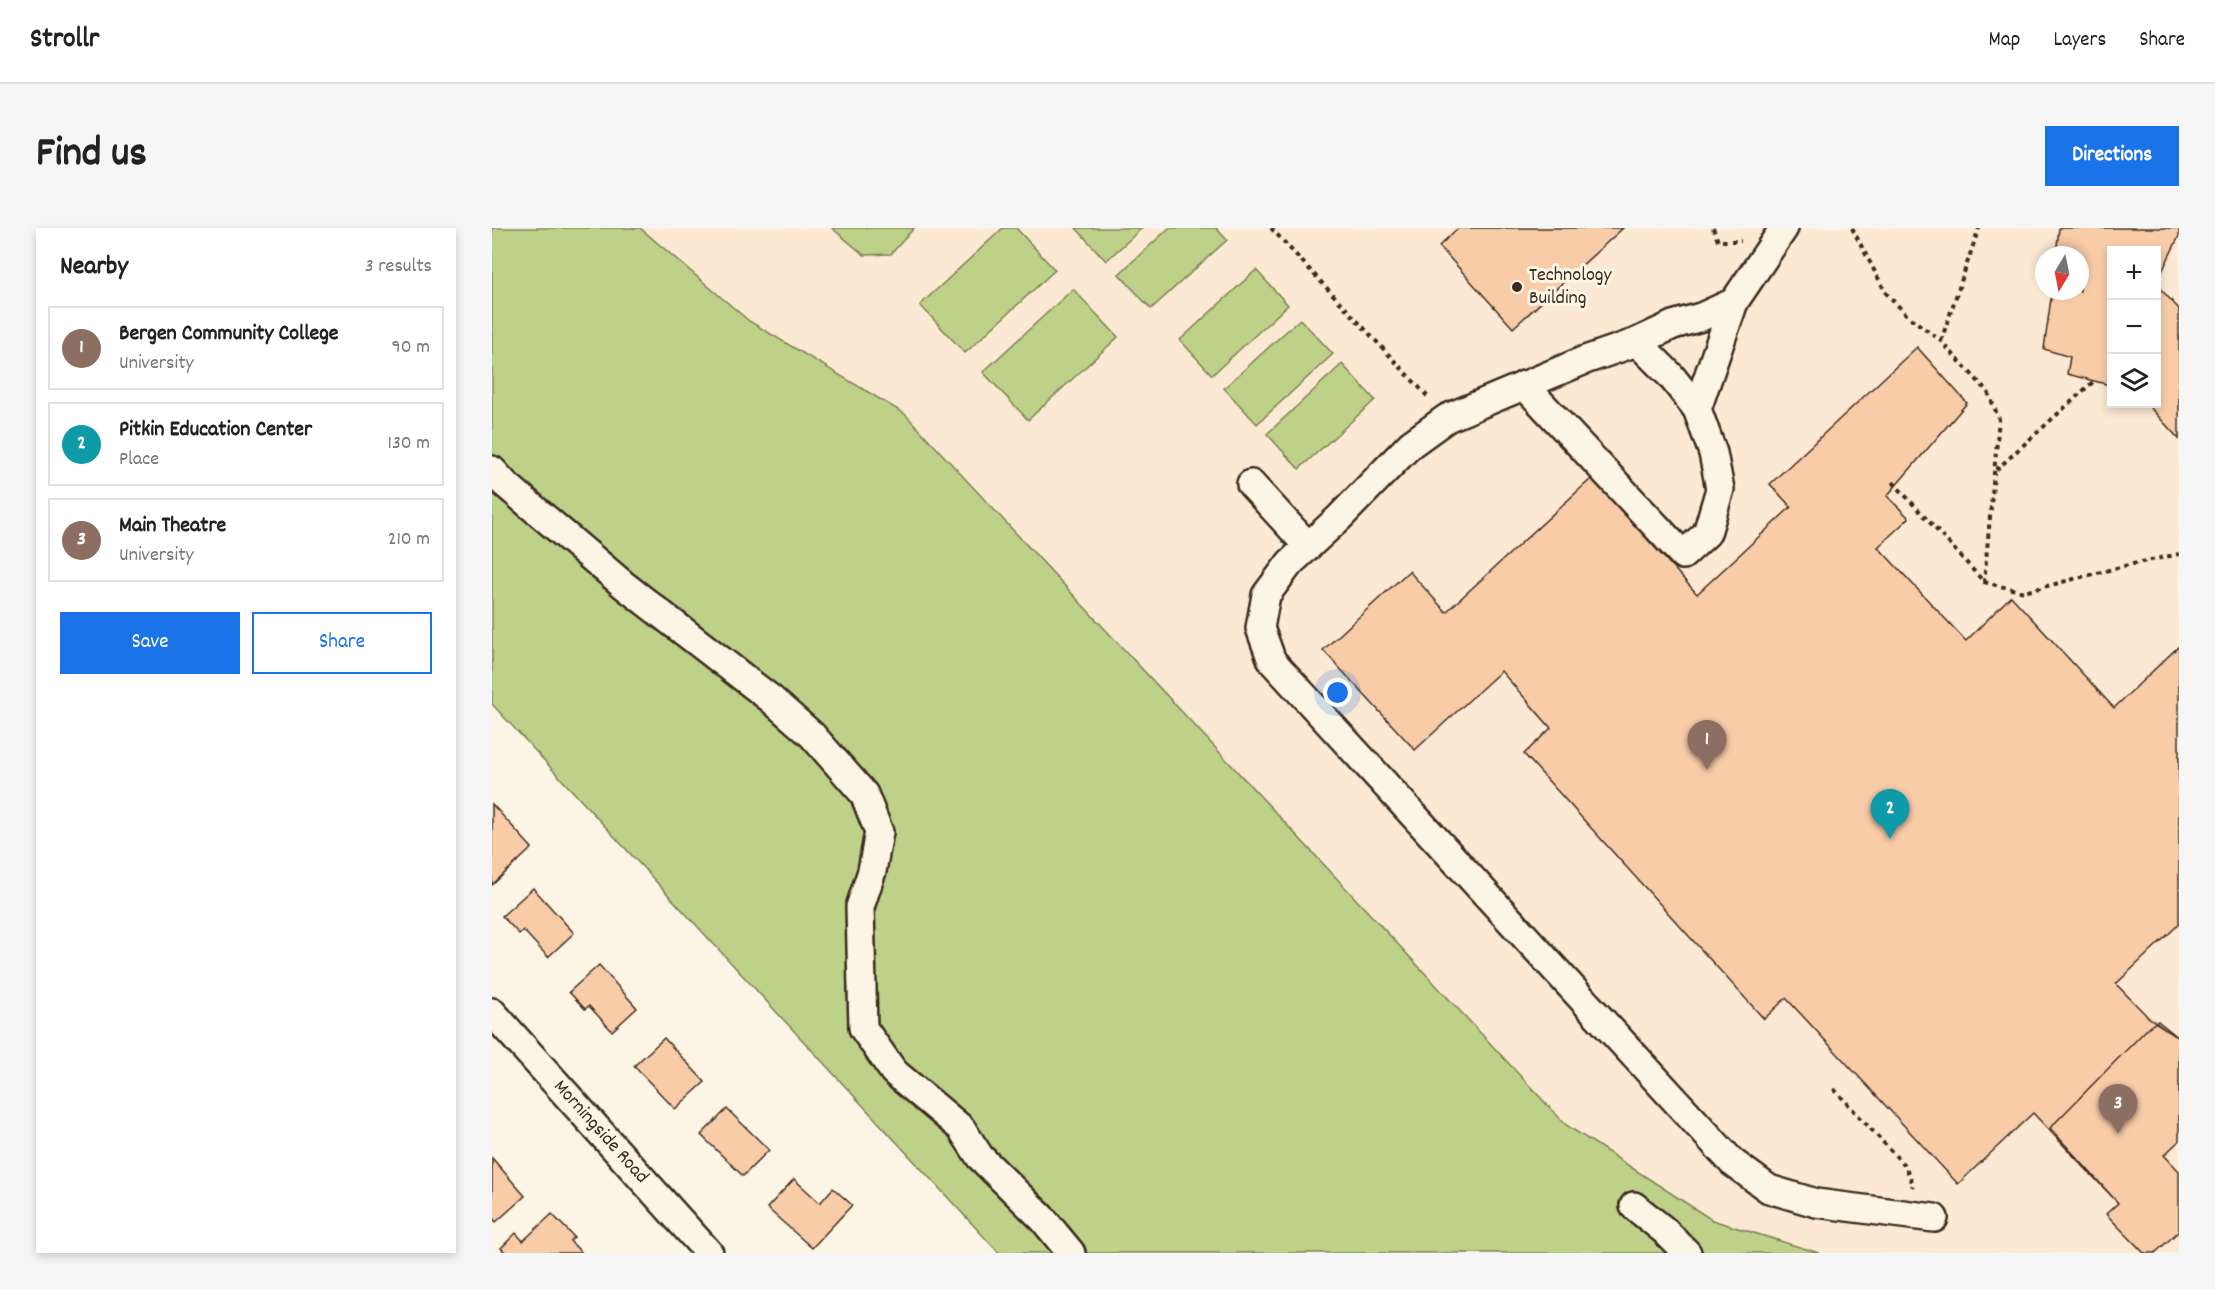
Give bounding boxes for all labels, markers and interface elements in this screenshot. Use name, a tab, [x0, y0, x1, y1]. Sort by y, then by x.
text: Strollr	[30, 21, 99, 61]
text: Map	[1989, 26, 2020, 56]
text: Layers	[2053, 26, 2106, 56]
text: Share	[2139, 26, 2185, 56]
text: Find us	[36, 126, 147, 186]
button: Directions	[2045, 126, 2179, 186]
north arrow	[2035, 246, 2089, 300]
map controls	[2107, 246, 2161, 408]
button: +	[2107, 246, 2161, 300]
text: Nearby	[60, 249, 128, 286]
text: 3 results	[365, 253, 432, 281]
place label: Technology Building	[1529, 262, 1613, 313]
marker: Technology Building	[1510, 280, 1524, 294]
button: −	[2107, 300, 2161, 354]
text: Bergen Community College	[119, 319, 339, 350]
text: 1	[79, 334, 84, 362]
text: 90 m	[392, 334, 430, 362]
text: University	[119, 350, 194, 378]
button: layers	[2107, 354, 2161, 408]
text: Pitkin Education Center	[119, 415, 312, 446]
text: 2	[77, 430, 86, 458]
text: 130 m	[388, 430, 430, 458]
text: Place	[119, 446, 159, 474]
text: Main Theatre	[119, 511, 226, 542]
text: 3	[77, 526, 86, 554]
text: 210 m	[388, 526, 430, 554]
text: University	[119, 542, 194, 570]
button: Save	[60, 612, 240, 674]
button: Share	[252, 612, 432, 674]
your location	[1323, 678, 1352, 707]
pin: 1	[1688, 720, 1726, 770]
pin: 2	[1870, 790, 1910, 839]
street label: Morningside Road	[546, 1074, 655, 1191]
pin: 3	[2098, 1084, 2138, 1134]

